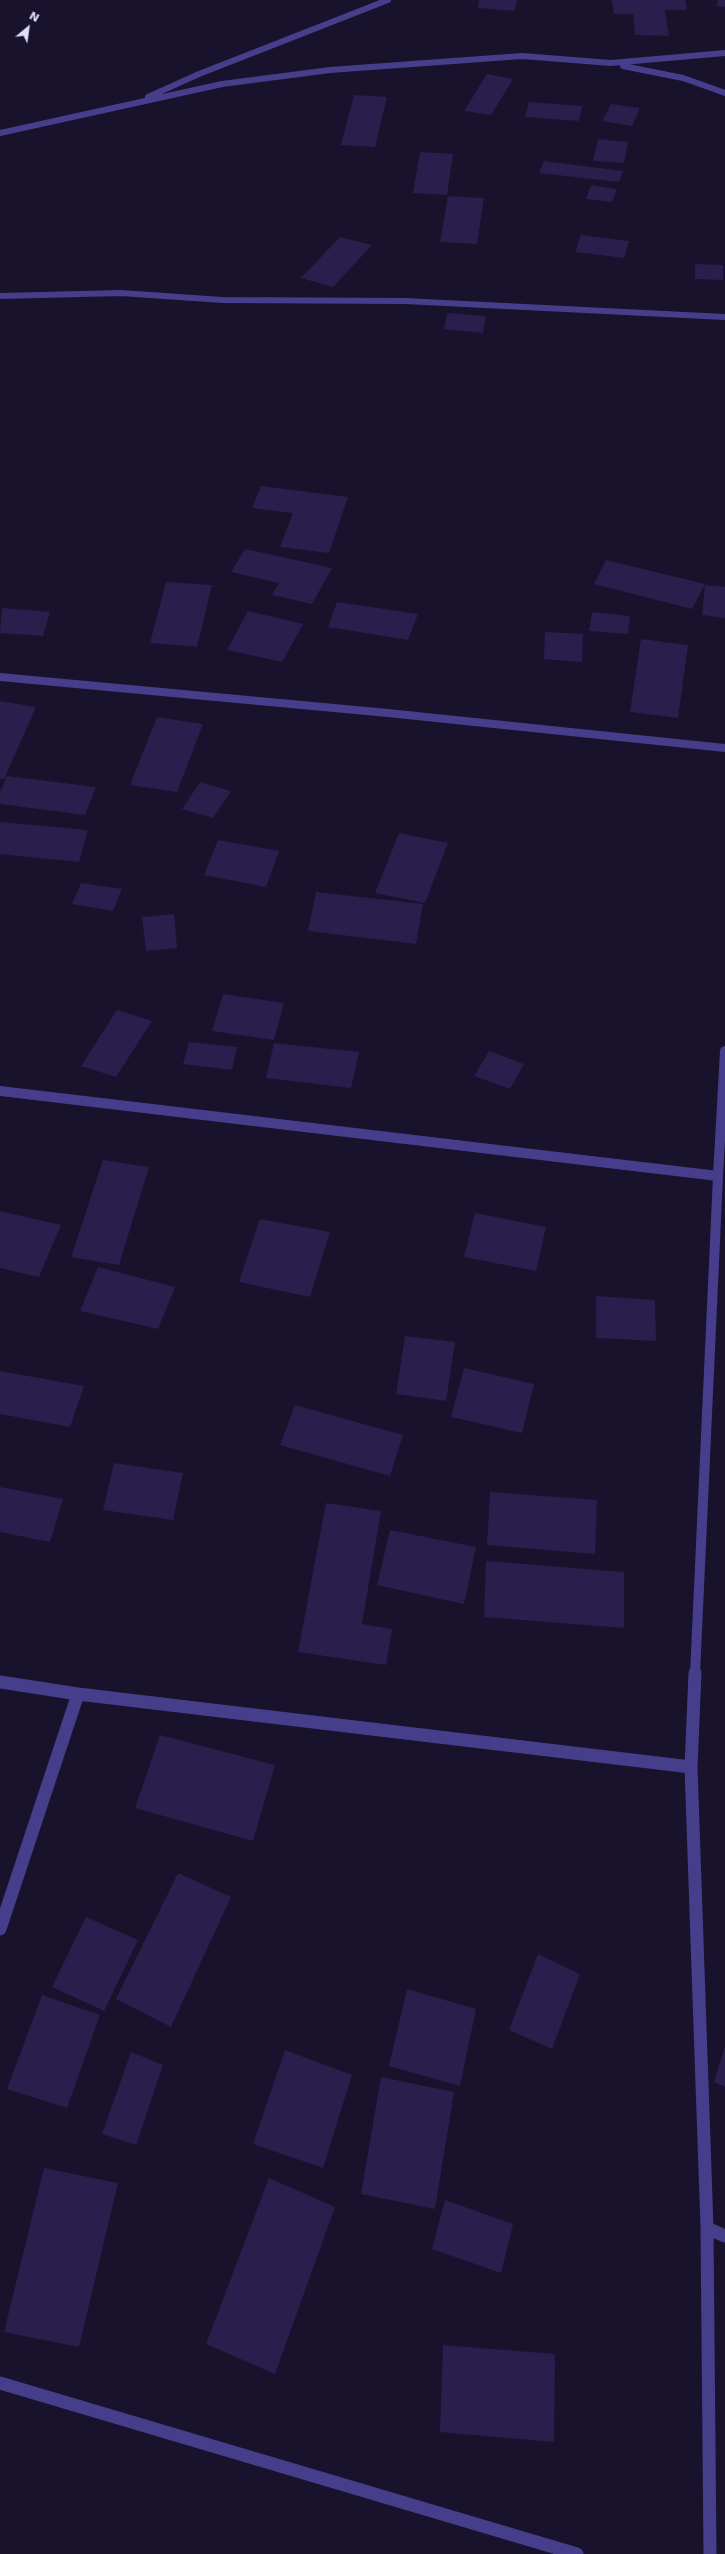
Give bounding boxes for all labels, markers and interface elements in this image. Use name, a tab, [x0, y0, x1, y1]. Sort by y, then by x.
north arrow	[8, 8, 48, 48]
text: N	[27, 9, 41, 25]

